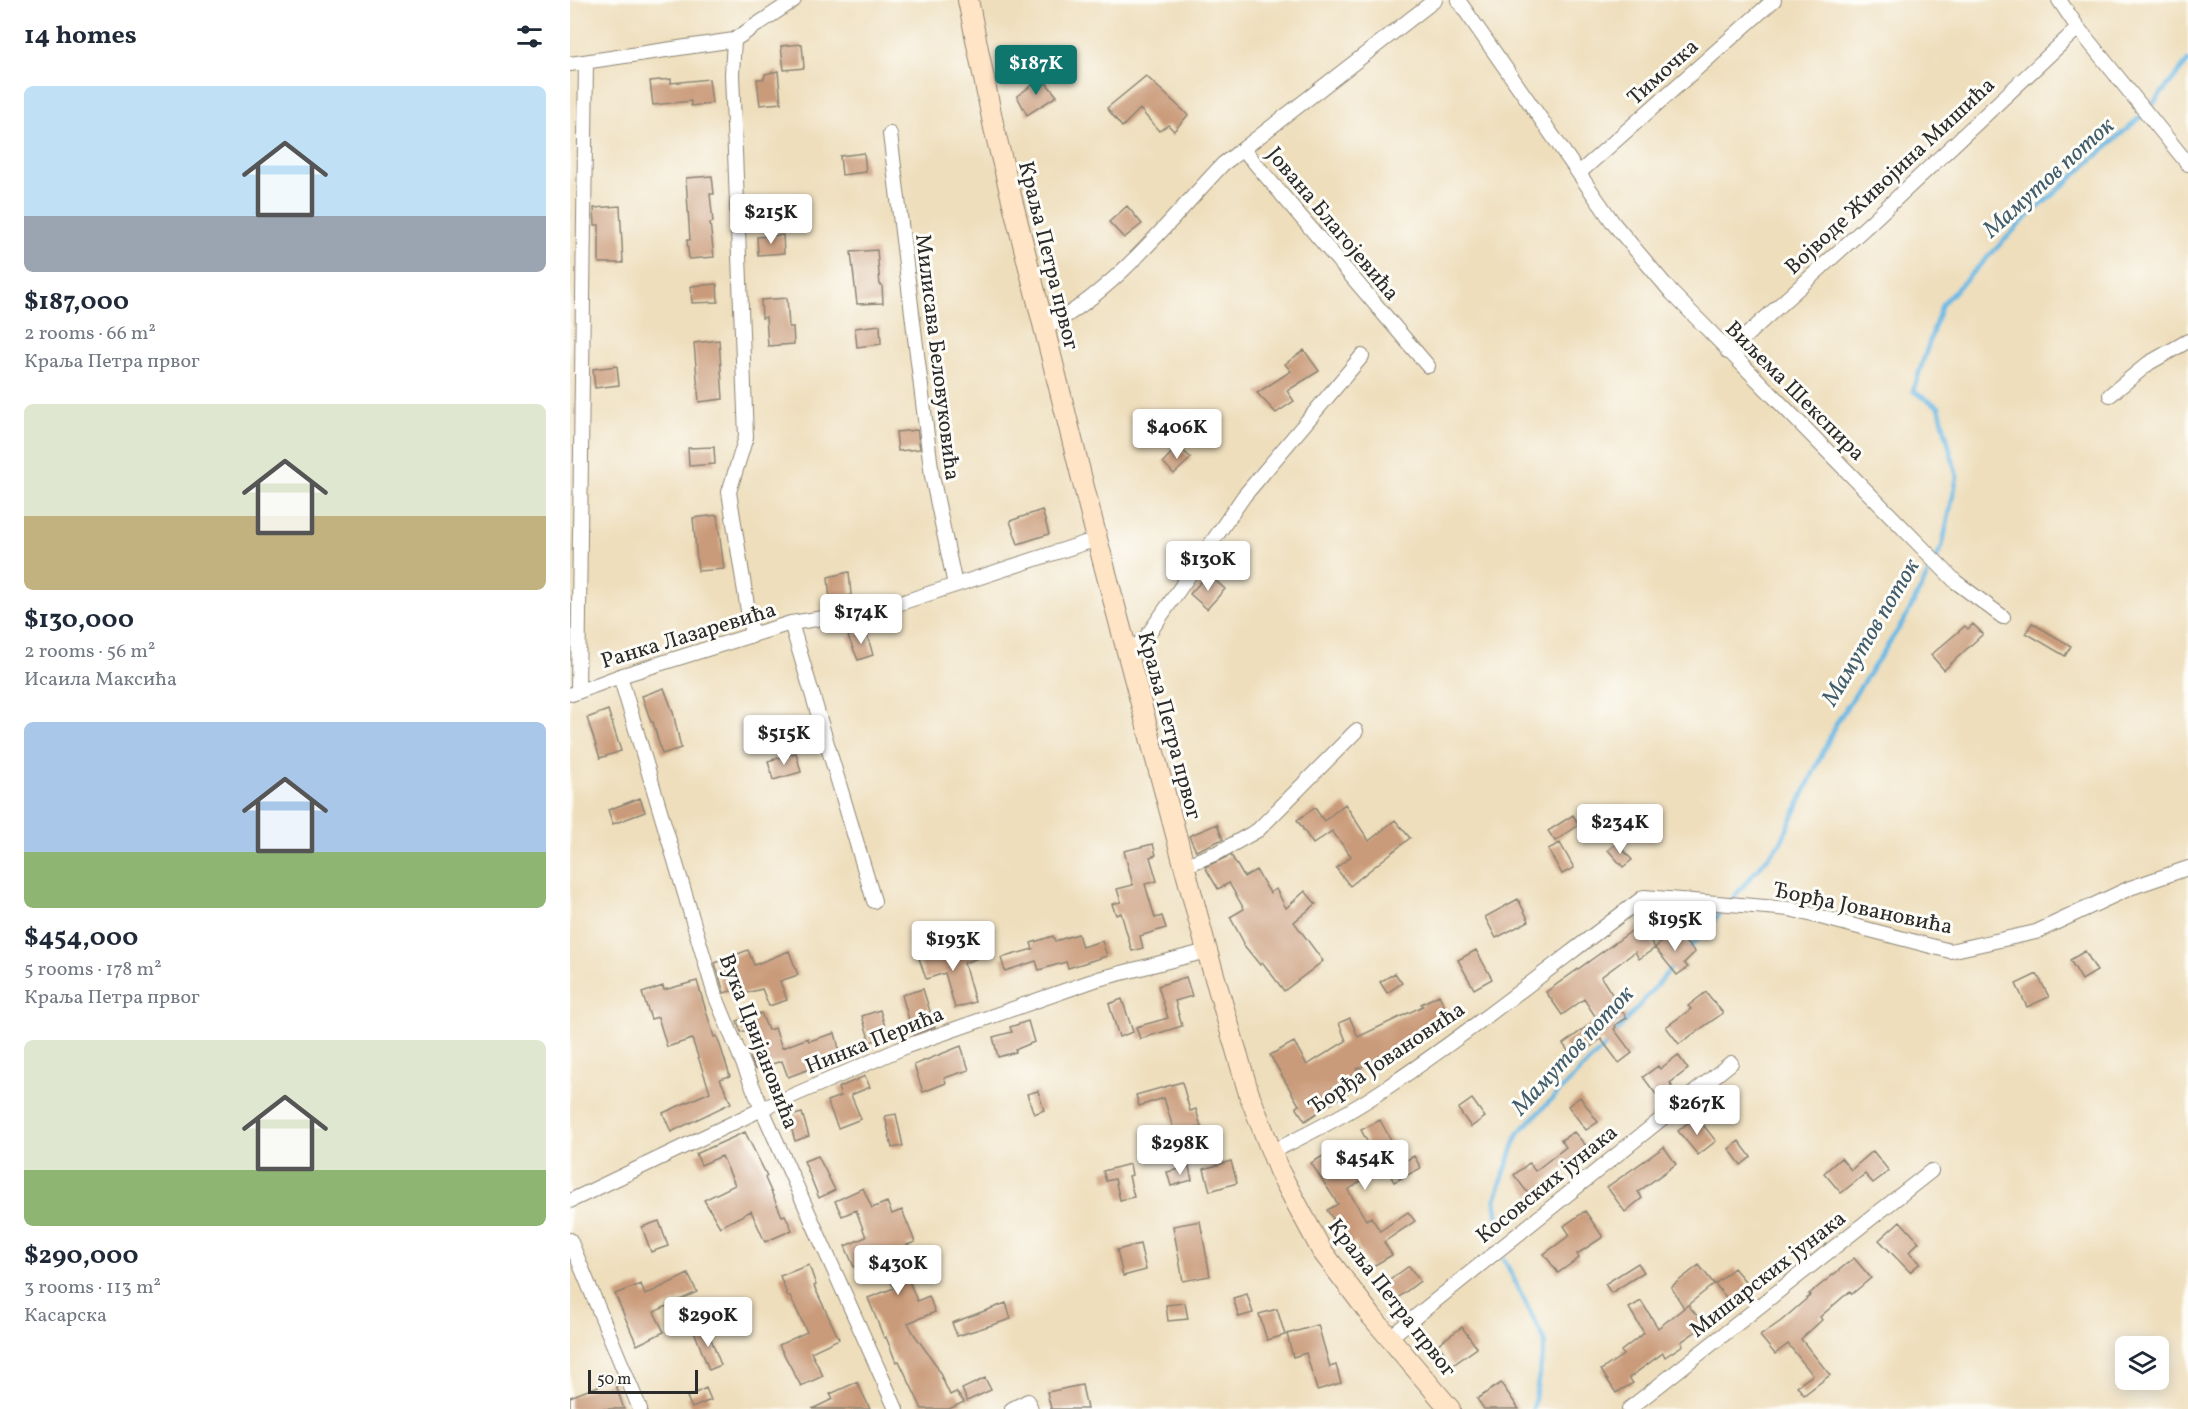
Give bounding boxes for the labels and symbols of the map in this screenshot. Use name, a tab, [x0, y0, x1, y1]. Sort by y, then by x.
street label: Тимочка	[1621, 32, 1706, 113]
pin: $187K	[994, 45, 1078, 96]
street label: Војводе Живојина Мишића	[1779, 71, 2003, 283]
water label: Мамутов поток	[1975, 110, 2123, 247]
street label: Јована Благојевића	[1258, 141, 1406, 308]
street label: Краља Петра првог	[1009, 158, 1086, 354]
pin: $215K	[729, 194, 813, 245]
street label: Милисава Беловуковића	[906, 232, 967, 482]
street label: Виљема Шекспира	[1717, 315, 1871, 469]
pin: $406K	[1135, 409, 1219, 460]
pin: $130K	[1166, 541, 1250, 592]
water label: Мамутов поток	[1814, 552, 1929, 714]
pin: $174K	[819, 594, 903, 645]
street label: Ранка Лазаревића	[597, 595, 780, 678]
street label: Краља Петра првог	[1129, 628, 1209, 823]
pin: $515K	[742, 715, 826, 766]
pin: $234K	[1578, 804, 1662, 855]
street label: Ђорђа Јовановића	[1770, 875, 1955, 944]
pin: $195K	[1633, 901, 1717, 952]
pin: $193K	[911, 921, 995, 972]
street label: Вука Цвијановића	[710, 950, 805, 1134]
water label: Мамутов поток	[1504, 978, 1643, 1124]
street label: Ђорђа Јовановића	[1303, 995, 1472, 1123]
street label: Нинка Перића	[801, 999, 949, 1083]
pin: $267K	[1655, 1085, 1739, 1136]
street label: Косовских јунака	[1470, 1118, 1625, 1252]
pin: $298K	[1138, 1125, 1222, 1176]
pin: $454K	[1323, 1140, 1407, 1191]
street label: Мишарских јунака	[1684, 1204, 1853, 1346]
street label: Краља Петра првог	[1319, 1213, 1463, 1385]
pin: $430K	[856, 1245, 940, 1296]
pin: $290K	[666, 1297, 750, 1348]
scale bar	[588, 1367, 698, 1394]

